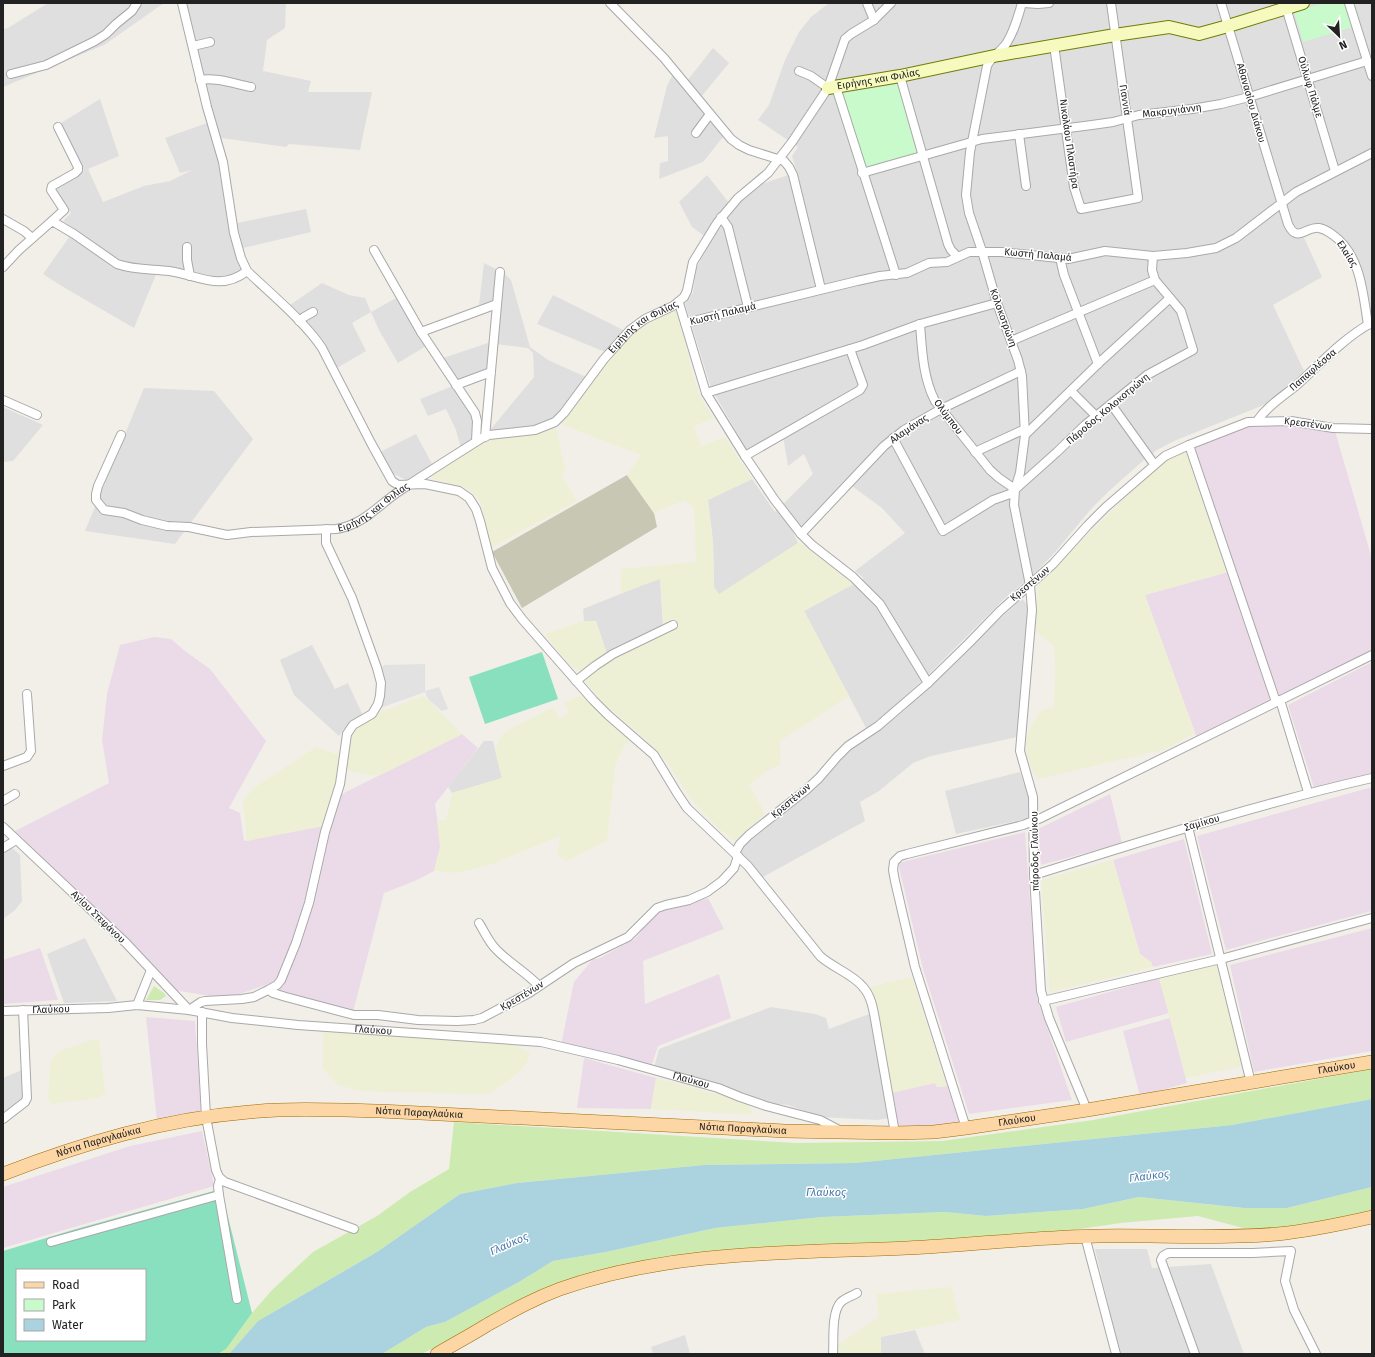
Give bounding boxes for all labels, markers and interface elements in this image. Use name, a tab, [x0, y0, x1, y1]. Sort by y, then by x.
north arrow	[1319, 16, 1359, 56]
text: N	[1337, 37, 1349, 52]
street label: Ούλωφ Πάλμε	[1295, 55, 1326, 119]
street label: Αθανασίου Διάκου	[1234, 62, 1269, 144]
street label: Ειρήνης και Φιλίας	[836, 66, 921, 92]
street label: Γιαννιά	[1117, 83, 1134, 116]
street label: Νικολάου Πλαστήρα	[1057, 98, 1082, 190]
street label: Μακρυγιάννη	[1142, 100, 1202, 121]
street label: Ελαίας	[1334, 238, 1361, 270]
street label: Κωστή Παλαμά	[1004, 245, 1072, 264]
street label: Κολοκοτρώνη	[987, 287, 1020, 349]
street label: Ειρήνης και Φιλίας	[606, 298, 681, 356]
street label: Κωστή Παλαμά	[688, 299, 757, 328]
street label: Παπαφλέσσα	[1286, 346, 1339, 394]
street label: Πάροδος Κολοκοτρώνη	[1063, 370, 1152, 447]
street label: Ολύμπου	[931, 397, 966, 437]
street label: Αλαμάνας	[887, 411, 931, 446]
street label: Κρεστένων	[1283, 414, 1333, 433]
street label: Ειρήνης και Φιλίας	[337, 480, 412, 535]
street label: Κρεστένων	[1007, 563, 1053, 604]
street label: Κρεστένων	[768, 780, 814, 821]
street label: πάροδος Γλαύκου	[1027, 811, 1042, 891]
street label: Σαμίκου	[1183, 811, 1221, 834]
street label: Αγίου Στεφάνου	[68, 887, 128, 946]
street label: Κρεστένων	[498, 977, 546, 1014]
street label: Γλαύκου	[32, 1003, 70, 1016]
street label: Γλαύκου	[354, 1023, 393, 1038]
street label: Γλαύκου	[1317, 1059, 1357, 1077]
street label: Γλαύκου	[671, 1070, 711, 1091]
street label: Νότια Παραγλαύκια	[375, 1104, 464, 1121]
street label: Γλαύκου	[997, 1112, 1037, 1129]
street label: Νότια Παραγλαύκια	[699, 1120, 787, 1137]
street label: Νότια Παραγλαύκια	[55, 1124, 142, 1160]
water label: Γλαύκος	[1128, 1167, 1171, 1185]
water label: Γλαύκος	[806, 1186, 847, 1199]
water label: Γλαύκος	[488, 1230, 531, 1258]
legend	[16, 1269, 146, 1341]
text: Road	[52, 1278, 80, 1292]
text: Park	[52, 1298, 76, 1312]
text: Water	[52, 1318, 84, 1332]

